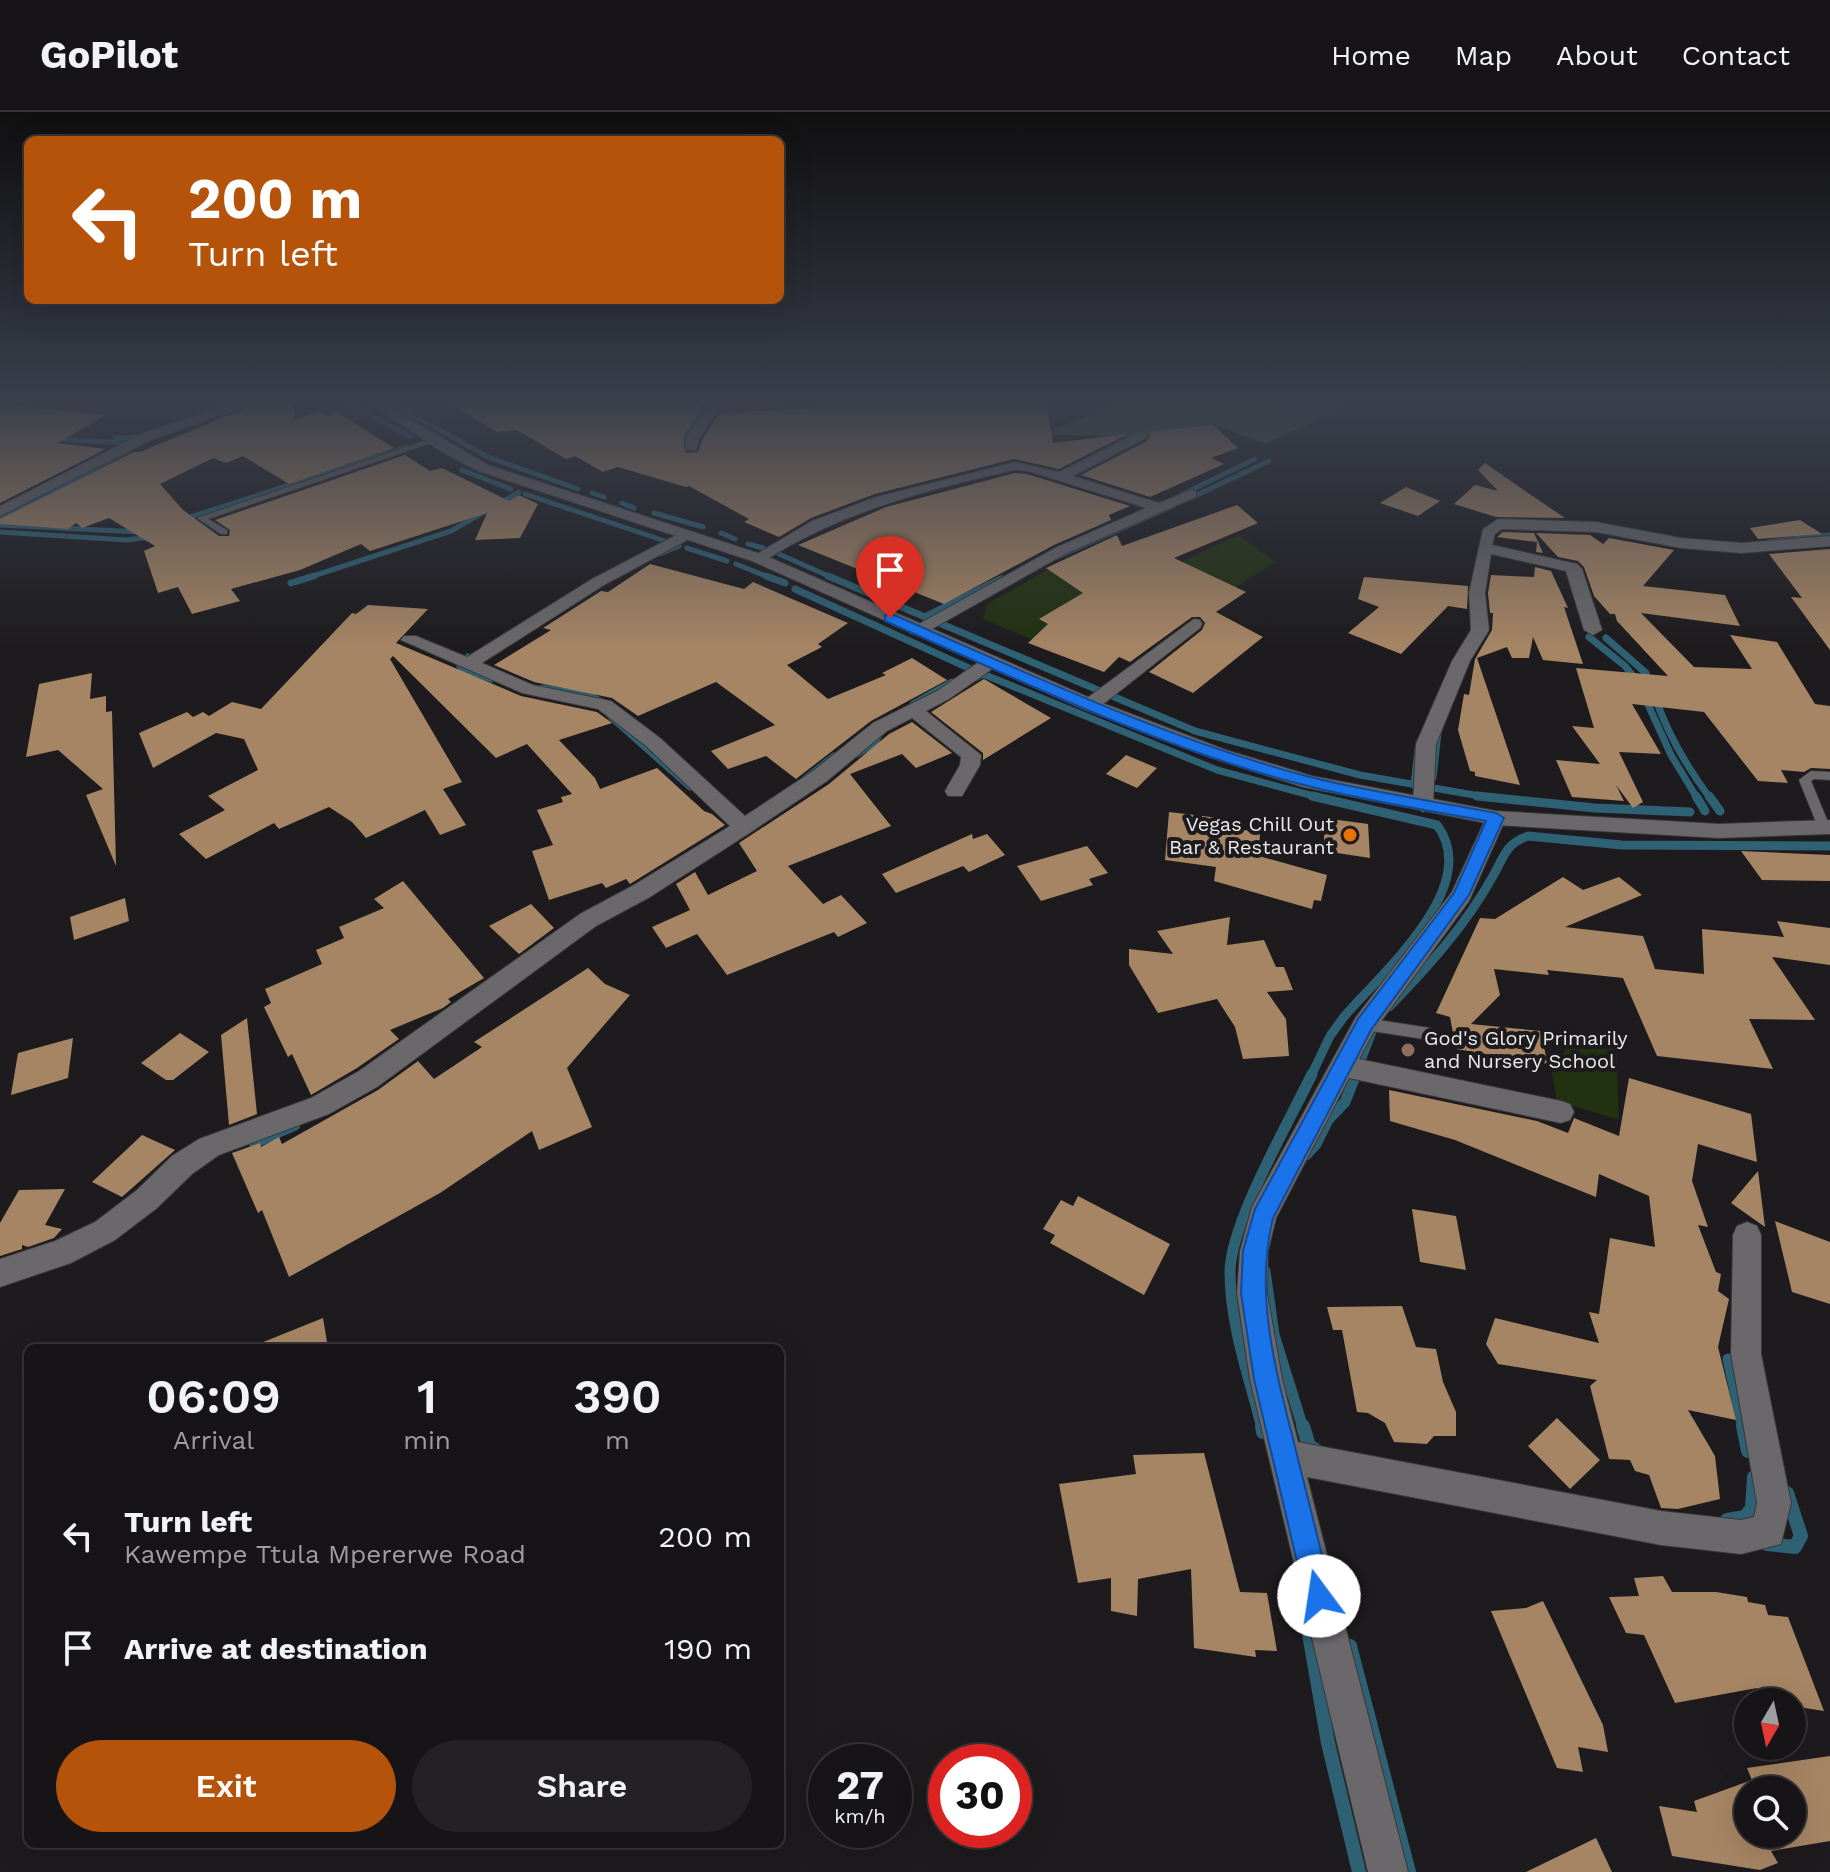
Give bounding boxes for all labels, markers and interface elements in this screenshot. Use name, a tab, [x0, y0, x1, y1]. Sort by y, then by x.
text: GoPilot	[40, 33, 178, 77]
text: Home	[1331, 39, 1411, 72]
text: Map	[1455, 39, 1512, 72]
text: About	[1556, 39, 1638, 72]
text: Contact	[1682, 39, 1790, 72]
text: 200 m	[188, 166, 362, 232]
icon: left	[56, 168, 160, 272]
text: Turn left	[188, 233, 338, 275]
pin	[856, 536, 924, 618]
icon: arrive	[868, 548, 912, 592]
place label: Vegas Chill Out Bar & Restaurant	[1169, 812, 1335, 859]
marker: Vegas Chill Out Bar & Restaurant	[1341, 826, 1359, 844]
place label: God's Glory Primarily and Nursery School	[1424, 1026, 1628, 1073]
marker: God's Glory Primarily and Nursery School	[1399, 1041, 1417, 1059]
text: 06:09	[146, 1368, 281, 1425]
text: 1	[417, 1368, 437, 1425]
text: 390	[573, 1368, 662, 1425]
text: Arrival	[173, 1425, 254, 1455]
text: min	[403, 1425, 451, 1455]
text: m	[605, 1425, 630, 1455]
text: Turn left	[124, 1504, 252, 1539]
icon: left	[56, 1514, 100, 1558]
text: 200 m	[658, 1519, 752, 1554]
text: Kawempe Ttula Mpererwe Road	[124, 1539, 526, 1569]
position arrow	[1277, 1554, 1361, 1638]
icon: arrive	[56, 1626, 100, 1670]
text: Arrive at destination	[124, 1631, 428, 1666]
text: 190 m	[664, 1631, 752, 1666]
north arrow	[1734, 1688, 1806, 1760]
map controls	[1734, 1688, 1806, 1848]
button: Exit	[56, 1740, 396, 1832]
button: Share	[412, 1740, 752, 1832]
speed limit sign: 30	[928, 1744, 1032, 1848]
text: 27	[836, 1762, 884, 1809]
button: search	[1734, 1776, 1806, 1848]
text: km/h	[834, 1804, 886, 1828]

